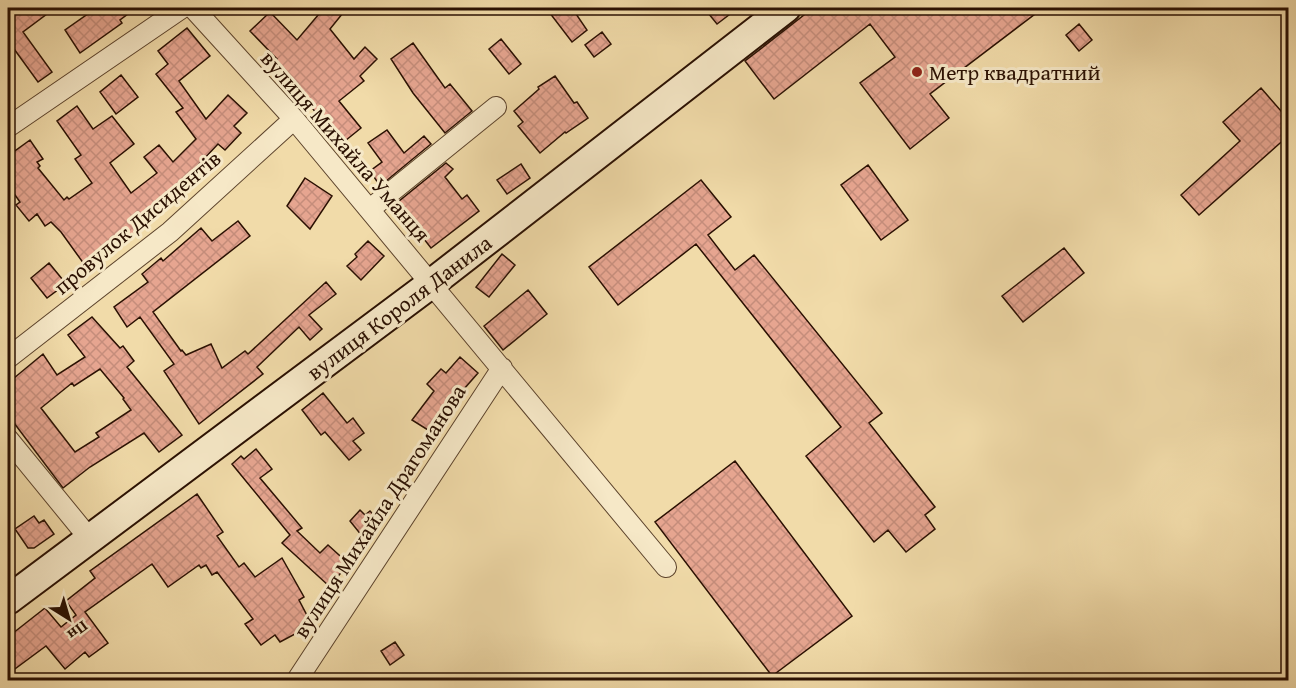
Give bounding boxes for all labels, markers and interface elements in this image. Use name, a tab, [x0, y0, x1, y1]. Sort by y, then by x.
street label: вулиця Михайла Уманця	[254, 43, 438, 249]
place label: Метр квадратний	[929, 56, 1101, 88]
marker: Метр квадратний	[910, 65, 924, 79]
street label: провулок Дисидентів	[46, 142, 228, 302]
street label: вулиця Короля Данила	[300, 226, 499, 387]
street label: вулиця Михайла Драгоманова	[285, 378, 473, 644]
north arrow	[39, 589, 99, 649]
text: Пн	[62, 615, 93, 647]

